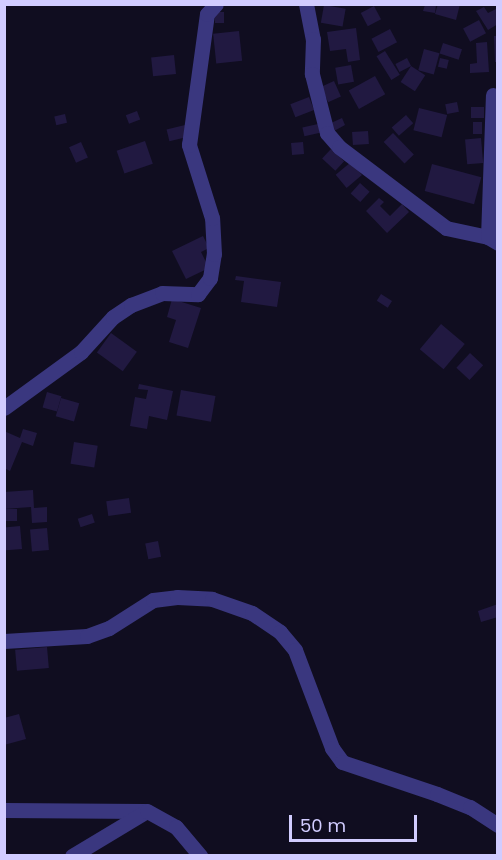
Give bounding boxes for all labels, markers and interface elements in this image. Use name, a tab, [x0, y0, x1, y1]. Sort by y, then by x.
scale bar	[292, 803, 420, 841]
text: 50 m	[300, 813, 346, 838]

